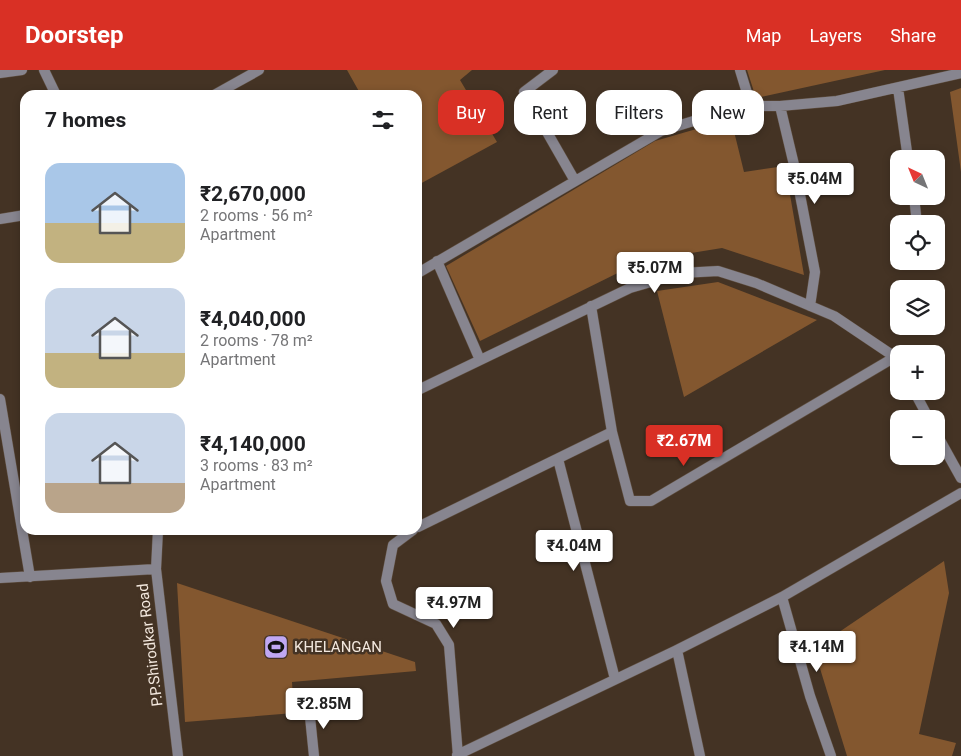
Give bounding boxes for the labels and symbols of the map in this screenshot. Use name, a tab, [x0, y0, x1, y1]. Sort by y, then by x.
north arrow	[890, 150, 945, 205]
pin: ₹5.04M	[774, 162, 856, 205]
pin: ₹5.07M	[614, 252, 696, 294]
pin: ₹2.67M	[643, 424, 725, 467]
pin: ₹4.04M	[533, 530, 615, 572]
street label: P.P.Shirodkar Road	[134, 582, 166, 708]
pin: ₹4.97M	[413, 586, 495, 629]
pin: ₹4.14M	[776, 630, 858, 673]
sports icon: KHELANGAN	[263, 634, 289, 660]
place label: KHELANGAN	[294, 638, 382, 656]
pin: ₹2.85M	[283, 688, 365, 730]

